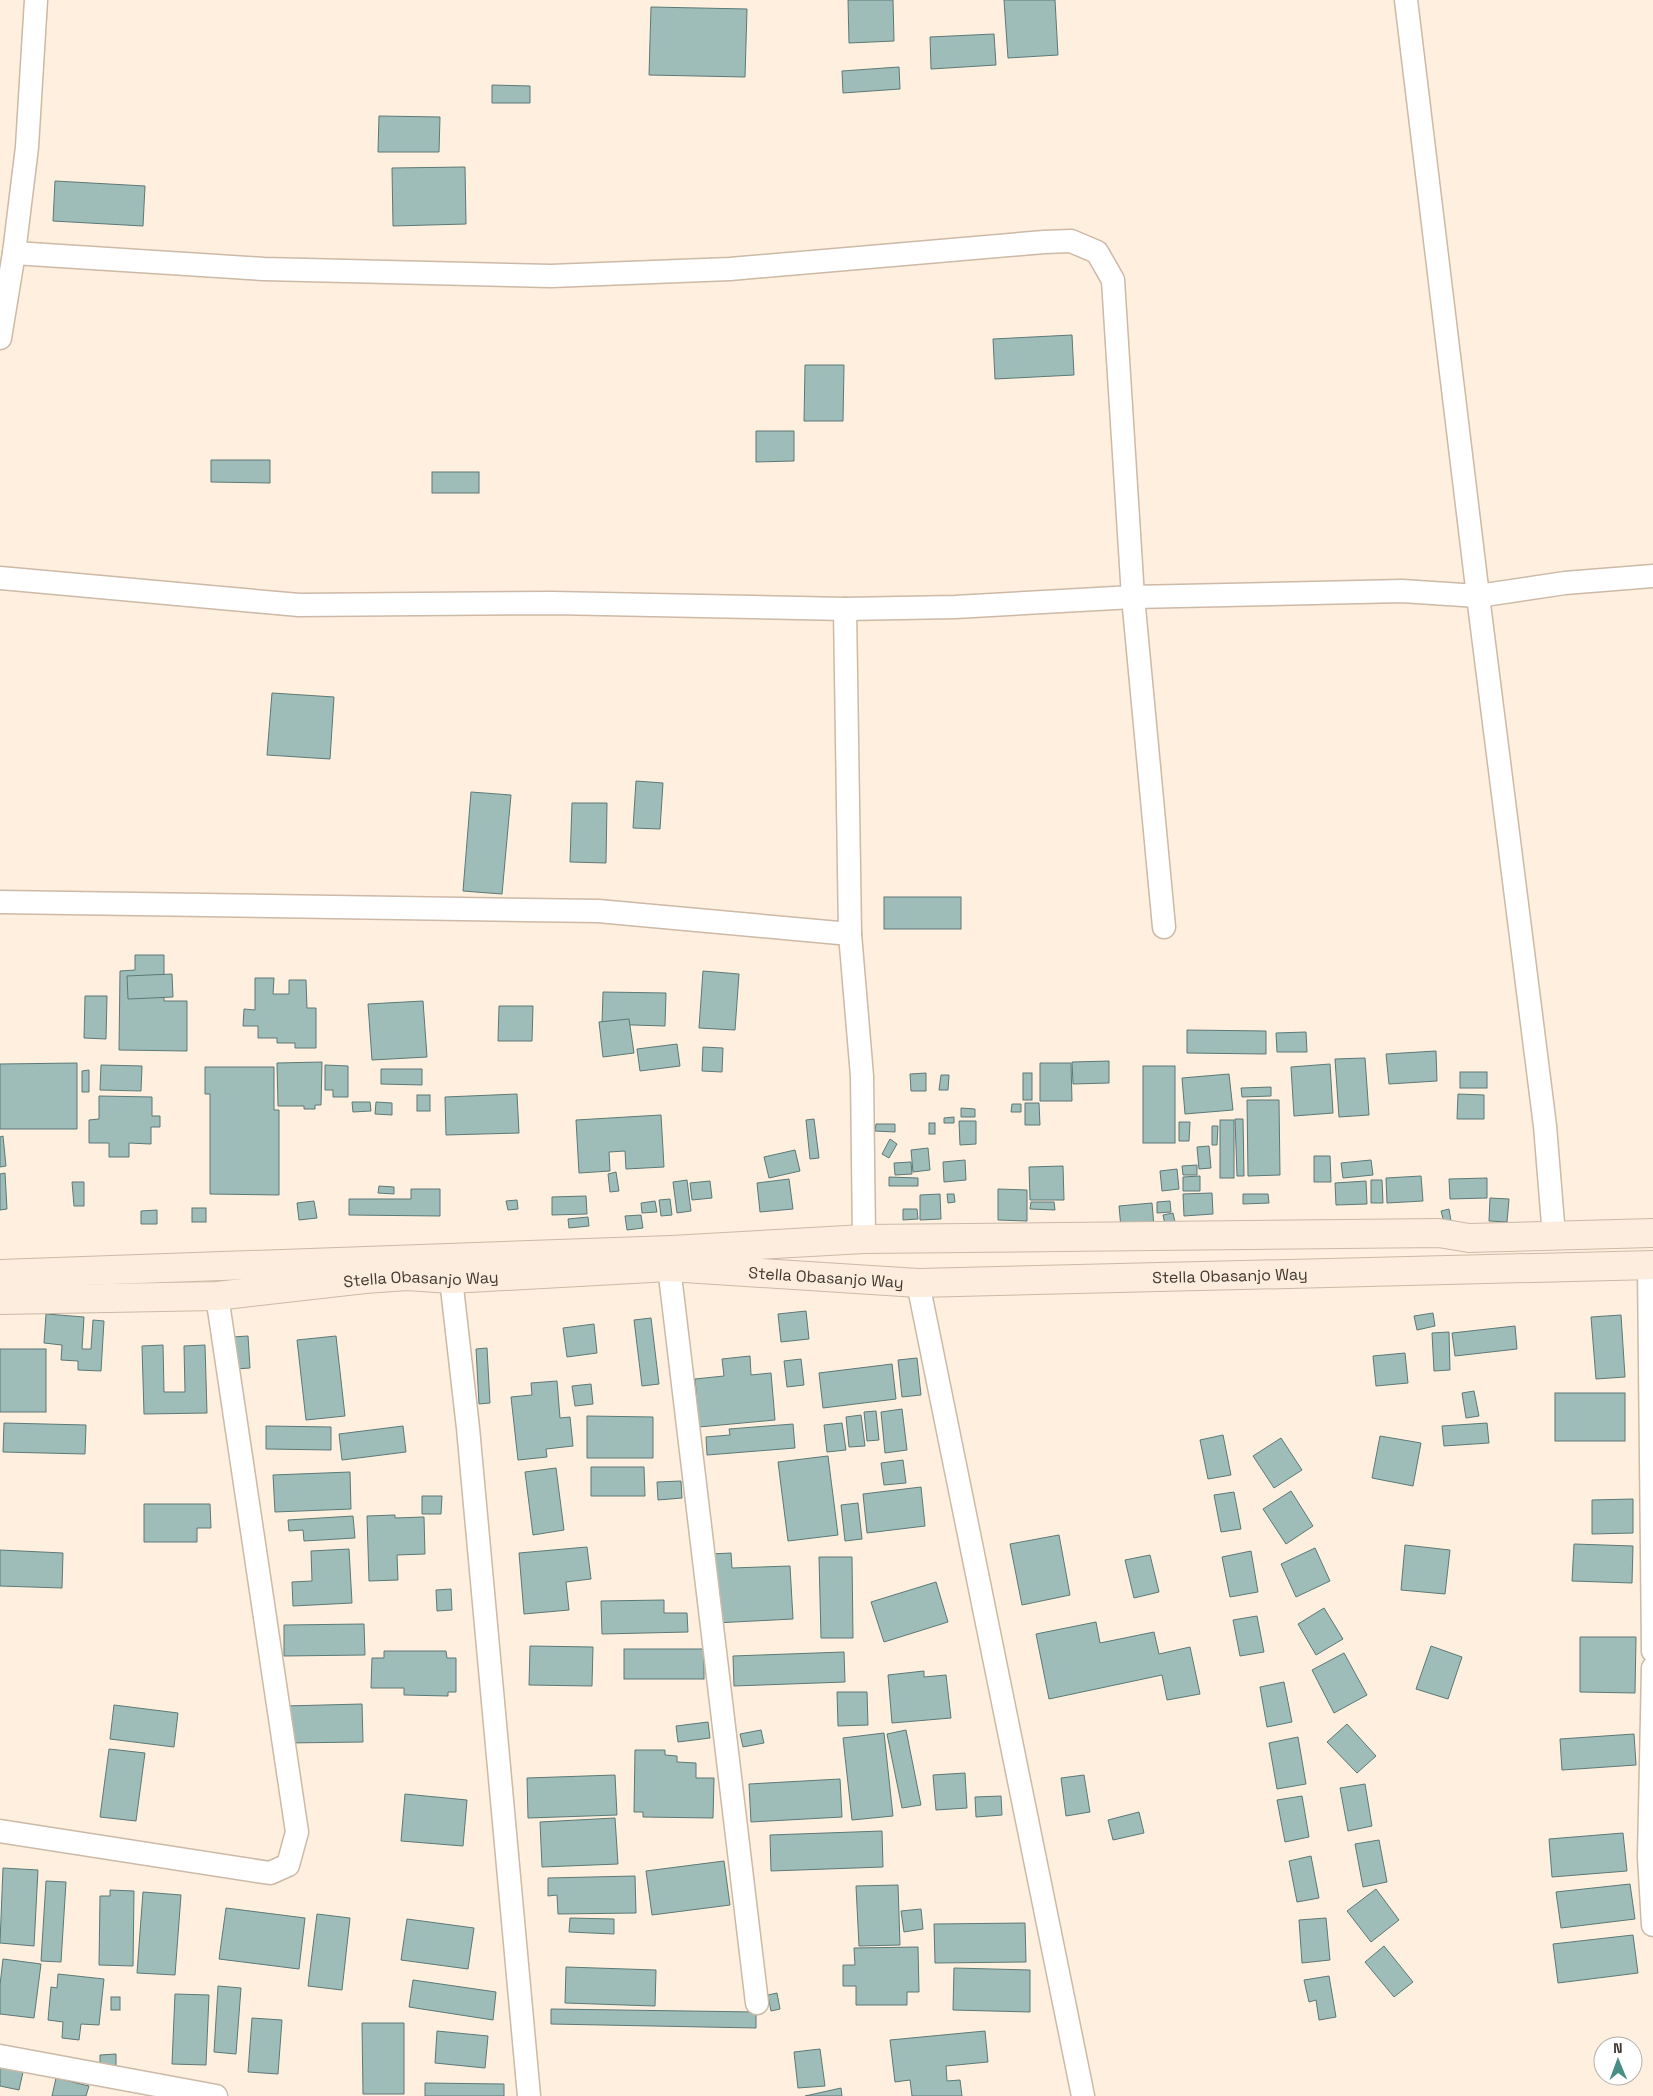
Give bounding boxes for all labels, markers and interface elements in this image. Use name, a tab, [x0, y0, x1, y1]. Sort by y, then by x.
street label: Stella Obasanjo Way	[748, 1262, 904, 1293]
street label: Stella Obasanjo Way	[1152, 1263, 1308, 1288]
street label: Stella Obasanjo Way	[342, 1266, 499, 1292]
north arrow	[1593, 2036, 1643, 2086]
text: N	[1613, 2039, 1623, 2057]

